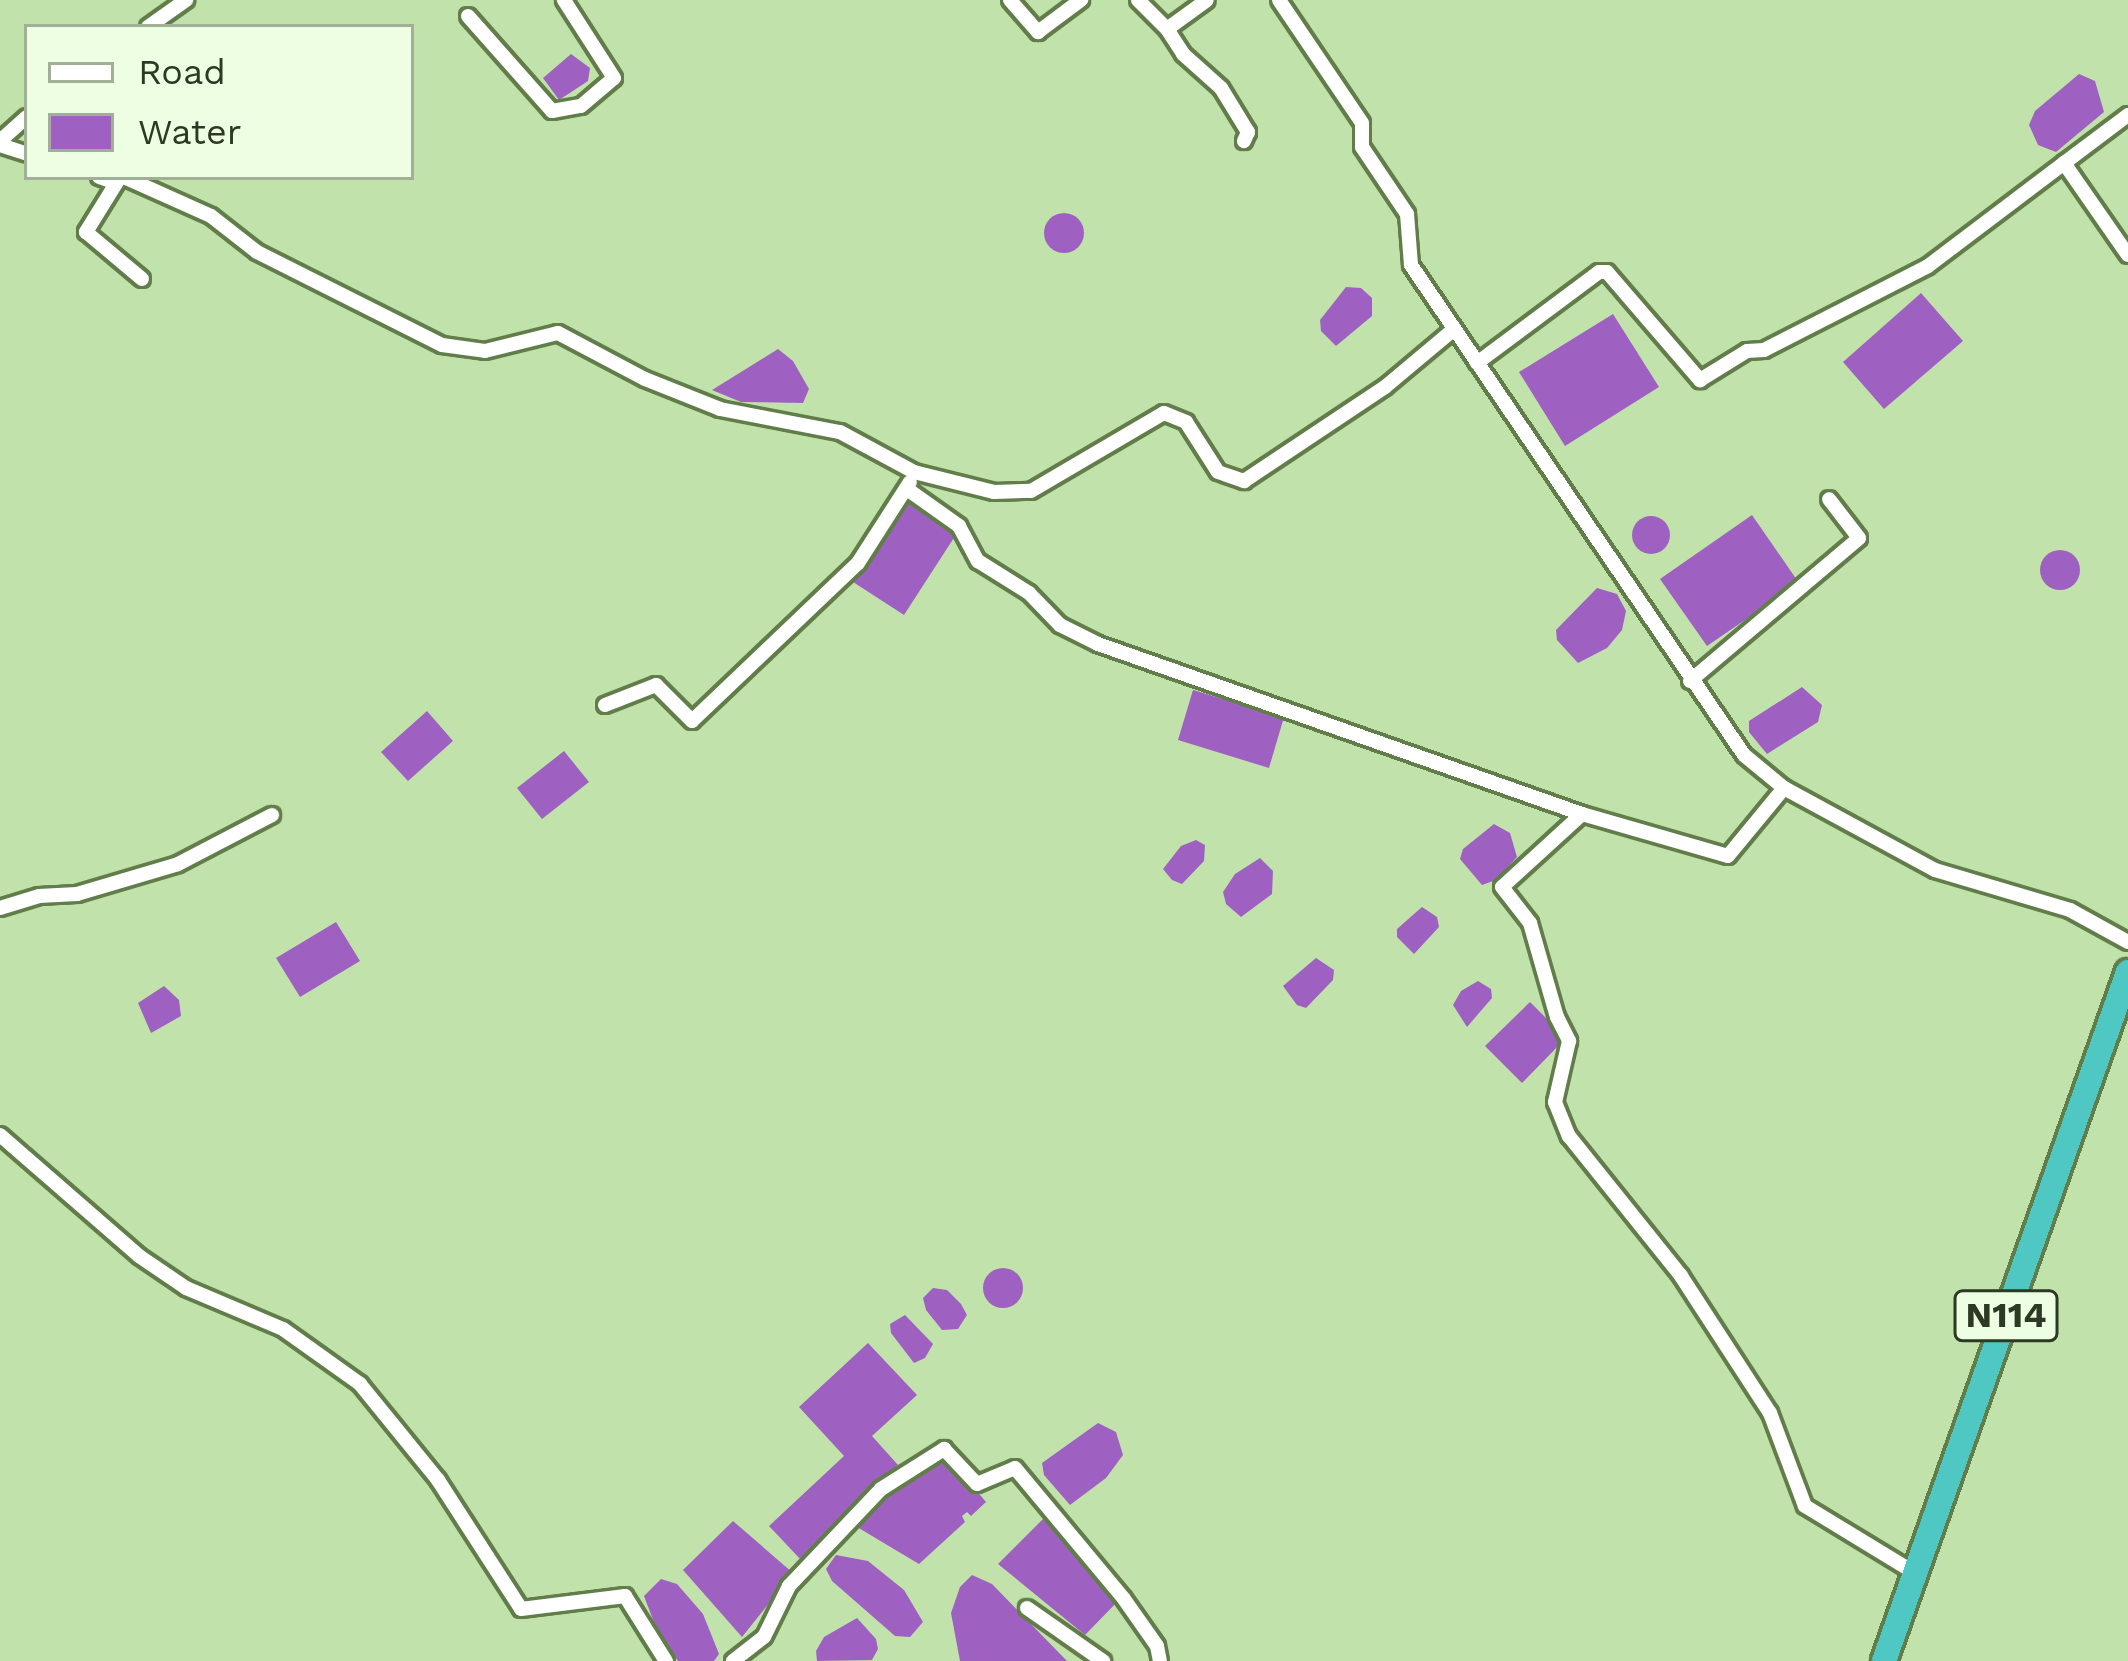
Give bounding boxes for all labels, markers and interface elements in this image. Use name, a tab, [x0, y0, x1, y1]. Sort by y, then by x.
legend	[24, 24, 414, 180]
text: Road	[138, 51, 226, 93]
text: Water	[138, 111, 241, 153]
road number: N114	[1952, 1286, 2060, 1346]

